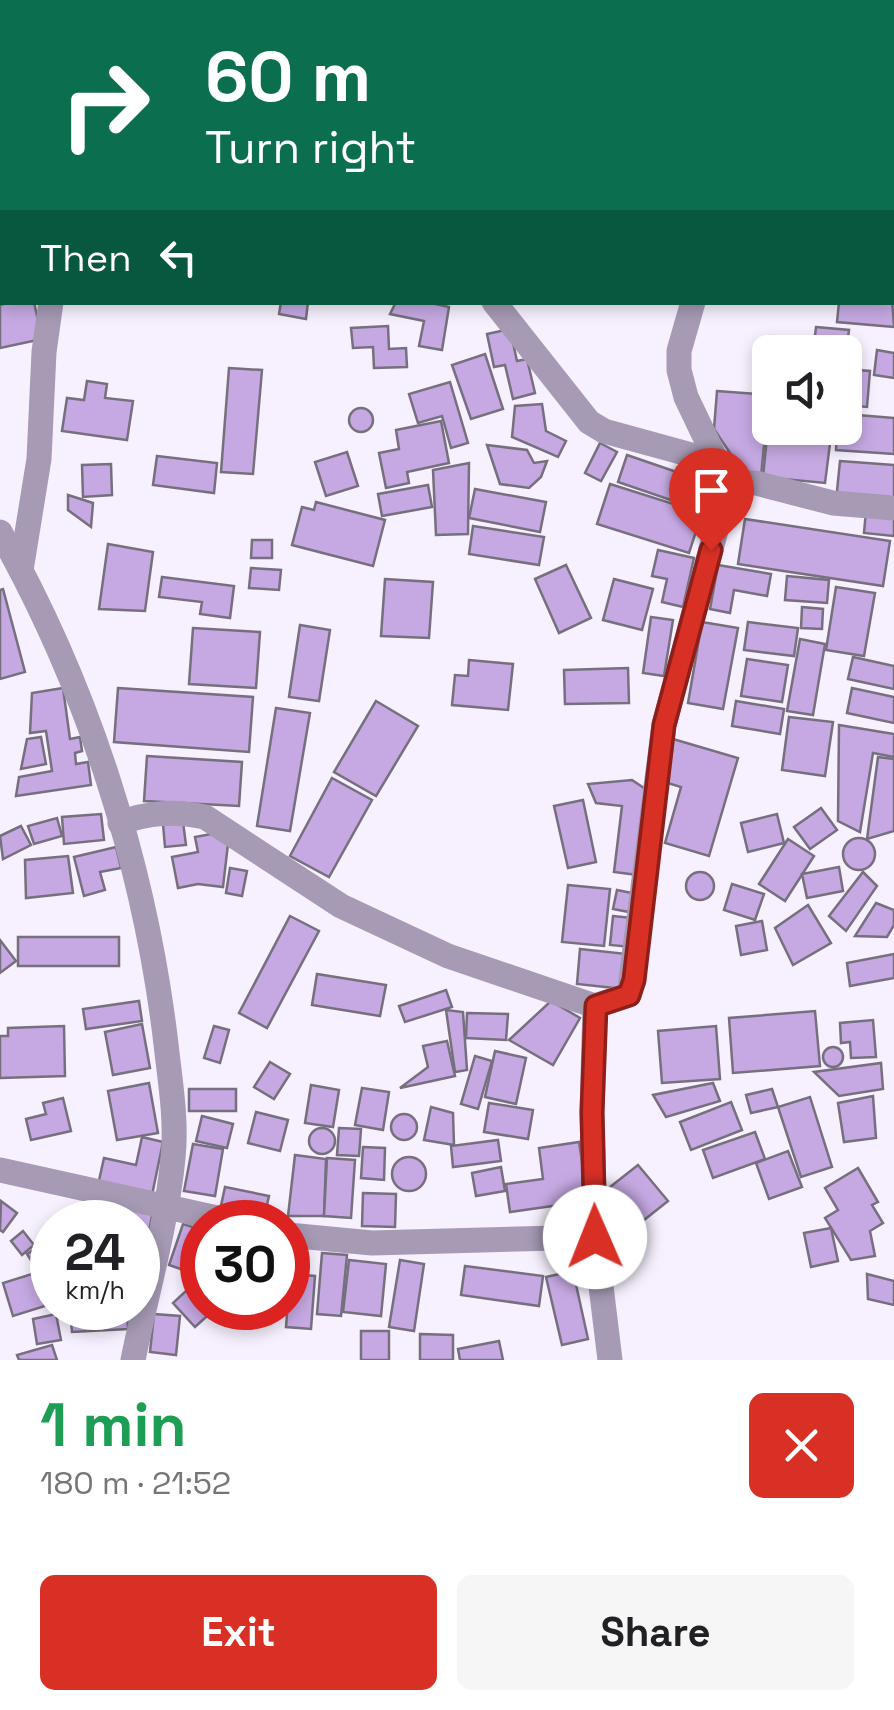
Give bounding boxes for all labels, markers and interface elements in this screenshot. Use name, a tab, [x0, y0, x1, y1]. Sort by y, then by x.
text: 60 m	[205, 32, 371, 121]
icon: right	[40, 40, 170, 170]
text: Turn right	[205, 119, 416, 176]
icon: left	[151, 230, 206, 285]
text: Then	[40, 234, 131, 282]
map controls	[752, 335, 862, 445]
button: sound	[752, 335, 862, 445]
pin	[669, 448, 754, 551]
icon: arrive	[684, 463, 739, 518]
position arrow	[543, 1185, 647, 1289]
speed limit sign: 30	[180, 1200, 310, 1330]
text: 24	[65, 1221, 125, 1285]
text: km/h	[65, 1274, 125, 1306]
text: 1 min	[40, 1387, 187, 1464]
button: close	[749, 1393, 854, 1498]
text: 180 m · 21:52	[40, 1463, 231, 1503]
button: Exit	[40, 1575, 437, 1690]
button: Share	[457, 1575, 854, 1690]

